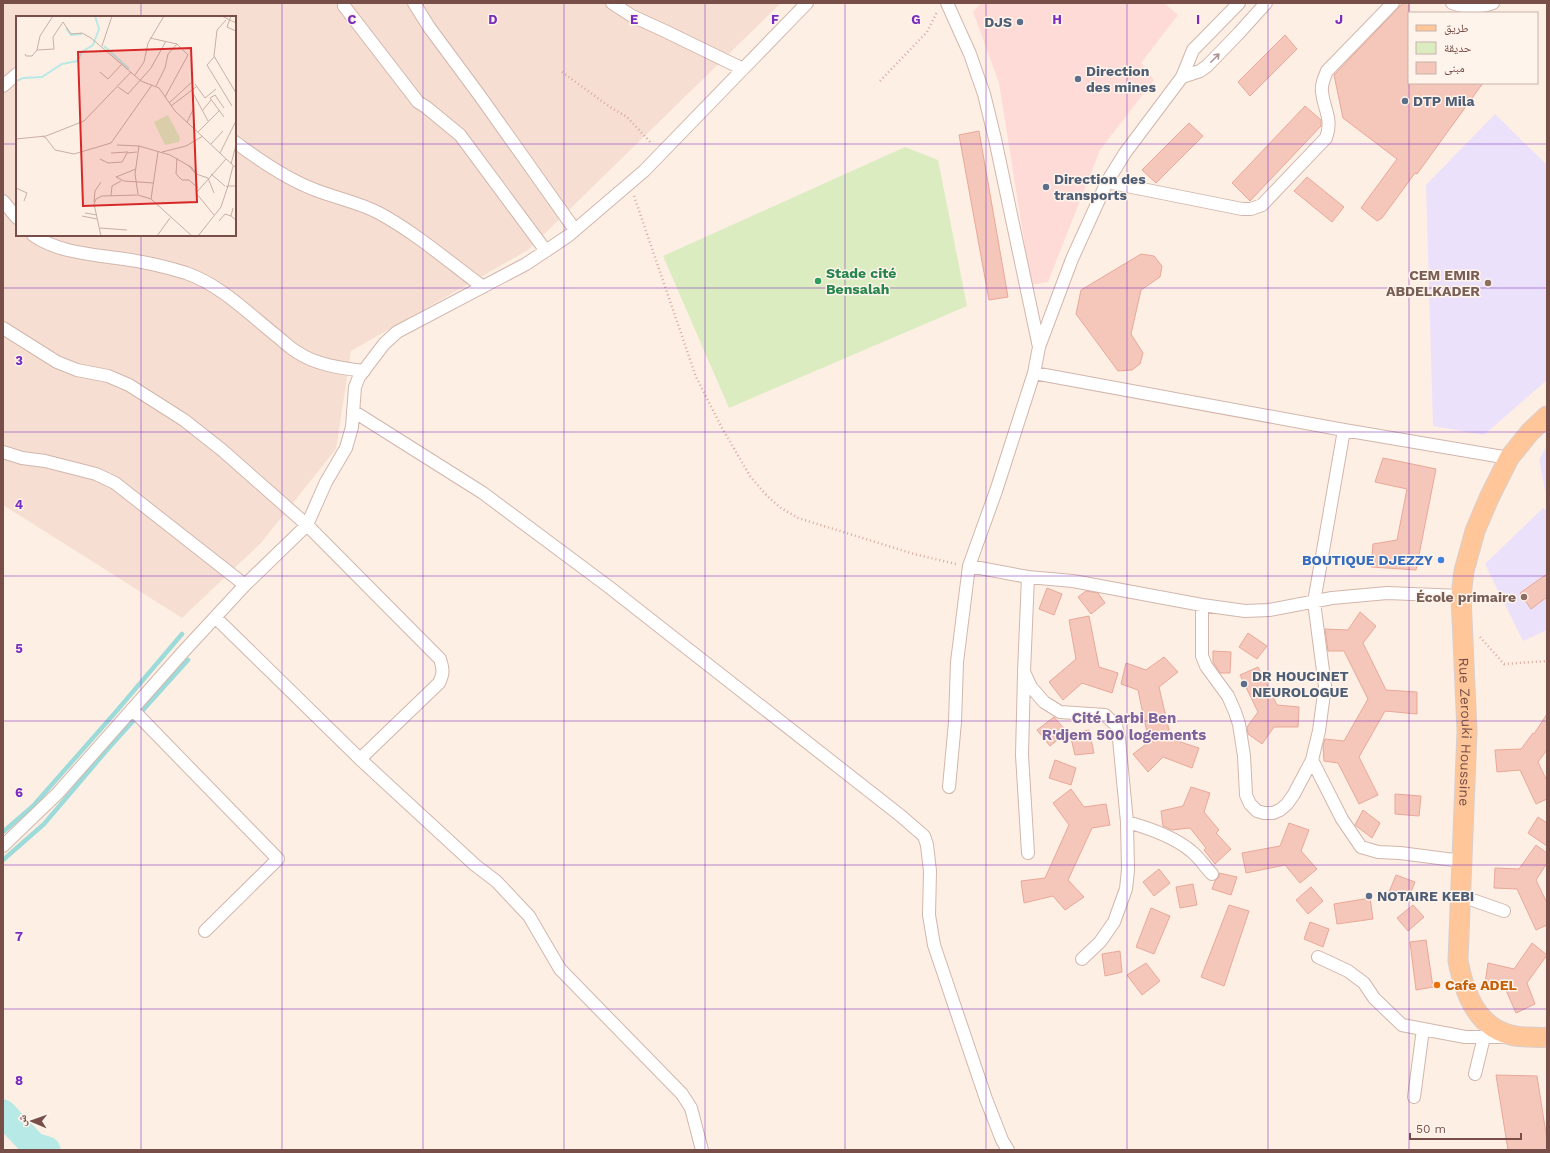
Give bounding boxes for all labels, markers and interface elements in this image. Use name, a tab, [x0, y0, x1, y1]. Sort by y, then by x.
text: C	[348, 12, 357, 27]
text: D	[488, 12, 498, 27]
text: E	[630, 12, 638, 27]
text: F	[771, 12, 779, 27]
text: G	[911, 12, 921, 27]
text: H	[1052, 12, 1062, 27]
text: I	[1196, 12, 1200, 27]
text: J	[1335, 12, 1343, 27]
legend	[1408, 12, 1538, 84]
place label: DJS	[984, 14, 1012, 30]
inset map	[16, 16, 236, 236]
marker: DJS	[1015, 17, 1025, 27]
text: طريق	[1444, 21, 1469, 35]
text: حديقة	[1444, 41, 1472, 55]
one-way arrow	[1210, 53, 1220, 63]
text: مبنى	[1444, 61, 1465, 75]
place label: Direction des mines	[1086, 63, 1156, 95]
marker: Direction des mines	[1073, 74, 1083, 84]
place label: DTP Mila	[1413, 93, 1476, 109]
marker: DTP Mila	[1400, 96, 1410, 106]
place label: Direction des transports	[1054, 171, 1146, 203]
marker: Direction des transports	[1041, 182, 1051, 192]
place label: Stade cité Bensalah	[826, 265, 896, 297]
place label: CEM EMIR ABDELKADER	[1386, 267, 1480, 299]
marker: Stade cité Bensalah	[813, 276, 823, 286]
marker: CEM EMIR ABDELKADER	[1483, 278, 1493, 288]
text: 3	[15, 353, 23, 368]
text: 4	[15, 497, 24, 512]
place label: BOUTIQUE DJEZZY	[1302, 552, 1434, 568]
marker: BOUTIQUE DJEZZY	[1436, 555, 1446, 565]
place label: École primaire	[1416, 589, 1516, 605]
marker: École primaire	[1519, 592, 1529, 602]
text: 5	[15, 641, 23, 656]
street label: Rue Zerouki Houssine	[1456, 657, 1475, 806]
place label: DR HOUCINET NEUROLOGUE	[1252, 668, 1349, 700]
marker: DR HOUCINET NEUROLOGUE	[1239, 679, 1249, 689]
district label: Cité Larbi Ben R'djem 500 logements	[1042, 709, 1206, 744]
text: 6	[15, 785, 23, 800]
place label: NOTAIRE KEBI	[1377, 888, 1474, 904]
marker: NOTAIRE KEBI	[1364, 891, 1374, 901]
text: 7	[15, 929, 23, 944]
place label: Cafe ADEL	[1445, 977, 1518, 993]
marker: Cafe ADEL	[1432, 980, 1442, 990]
text: 8	[15, 1073, 23, 1088]
north arrow	[12, 1101, 52, 1141]
text: ش	[16, 1114, 30, 1127]
scale bar	[1410, 1115, 1521, 1141]
text: 50 m	[1416, 1122, 1446, 1136]

